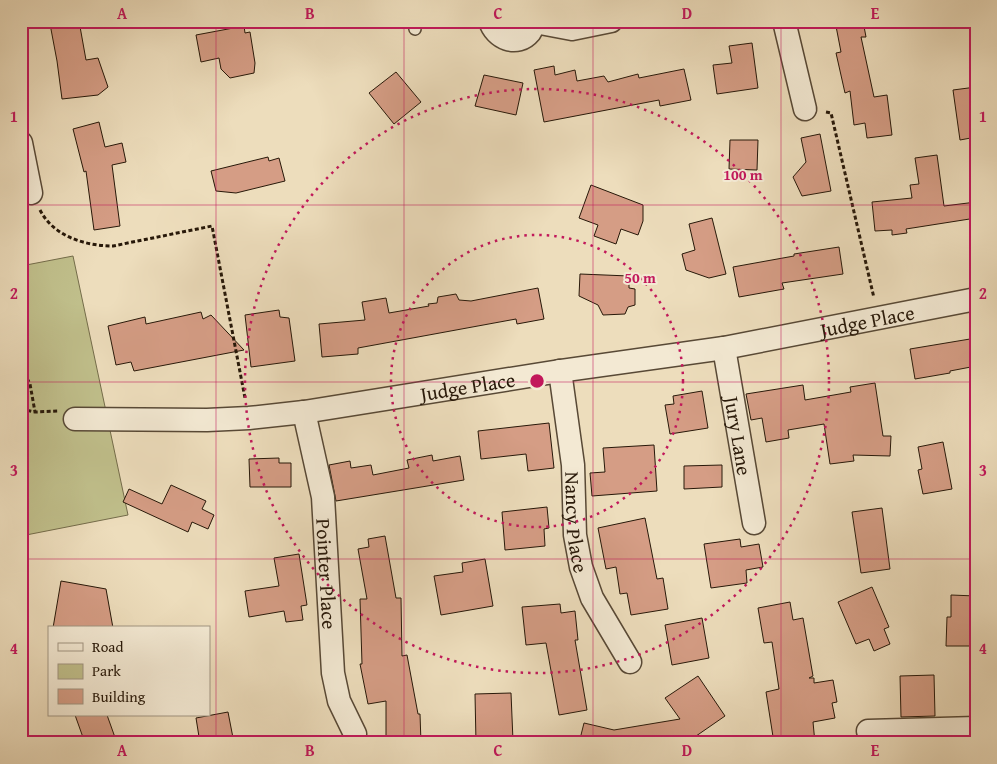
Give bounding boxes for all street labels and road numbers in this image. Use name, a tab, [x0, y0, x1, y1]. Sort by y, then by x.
street label: Judge Place	[814, 297, 917, 344]
street label: Judge Place	[415, 364, 517, 408]
street label: Jury Lane	[718, 391, 760, 477]
street label: Nancy Place	[559, 471, 596, 577]
street label: Pointer Place	[310, 518, 345, 630]

